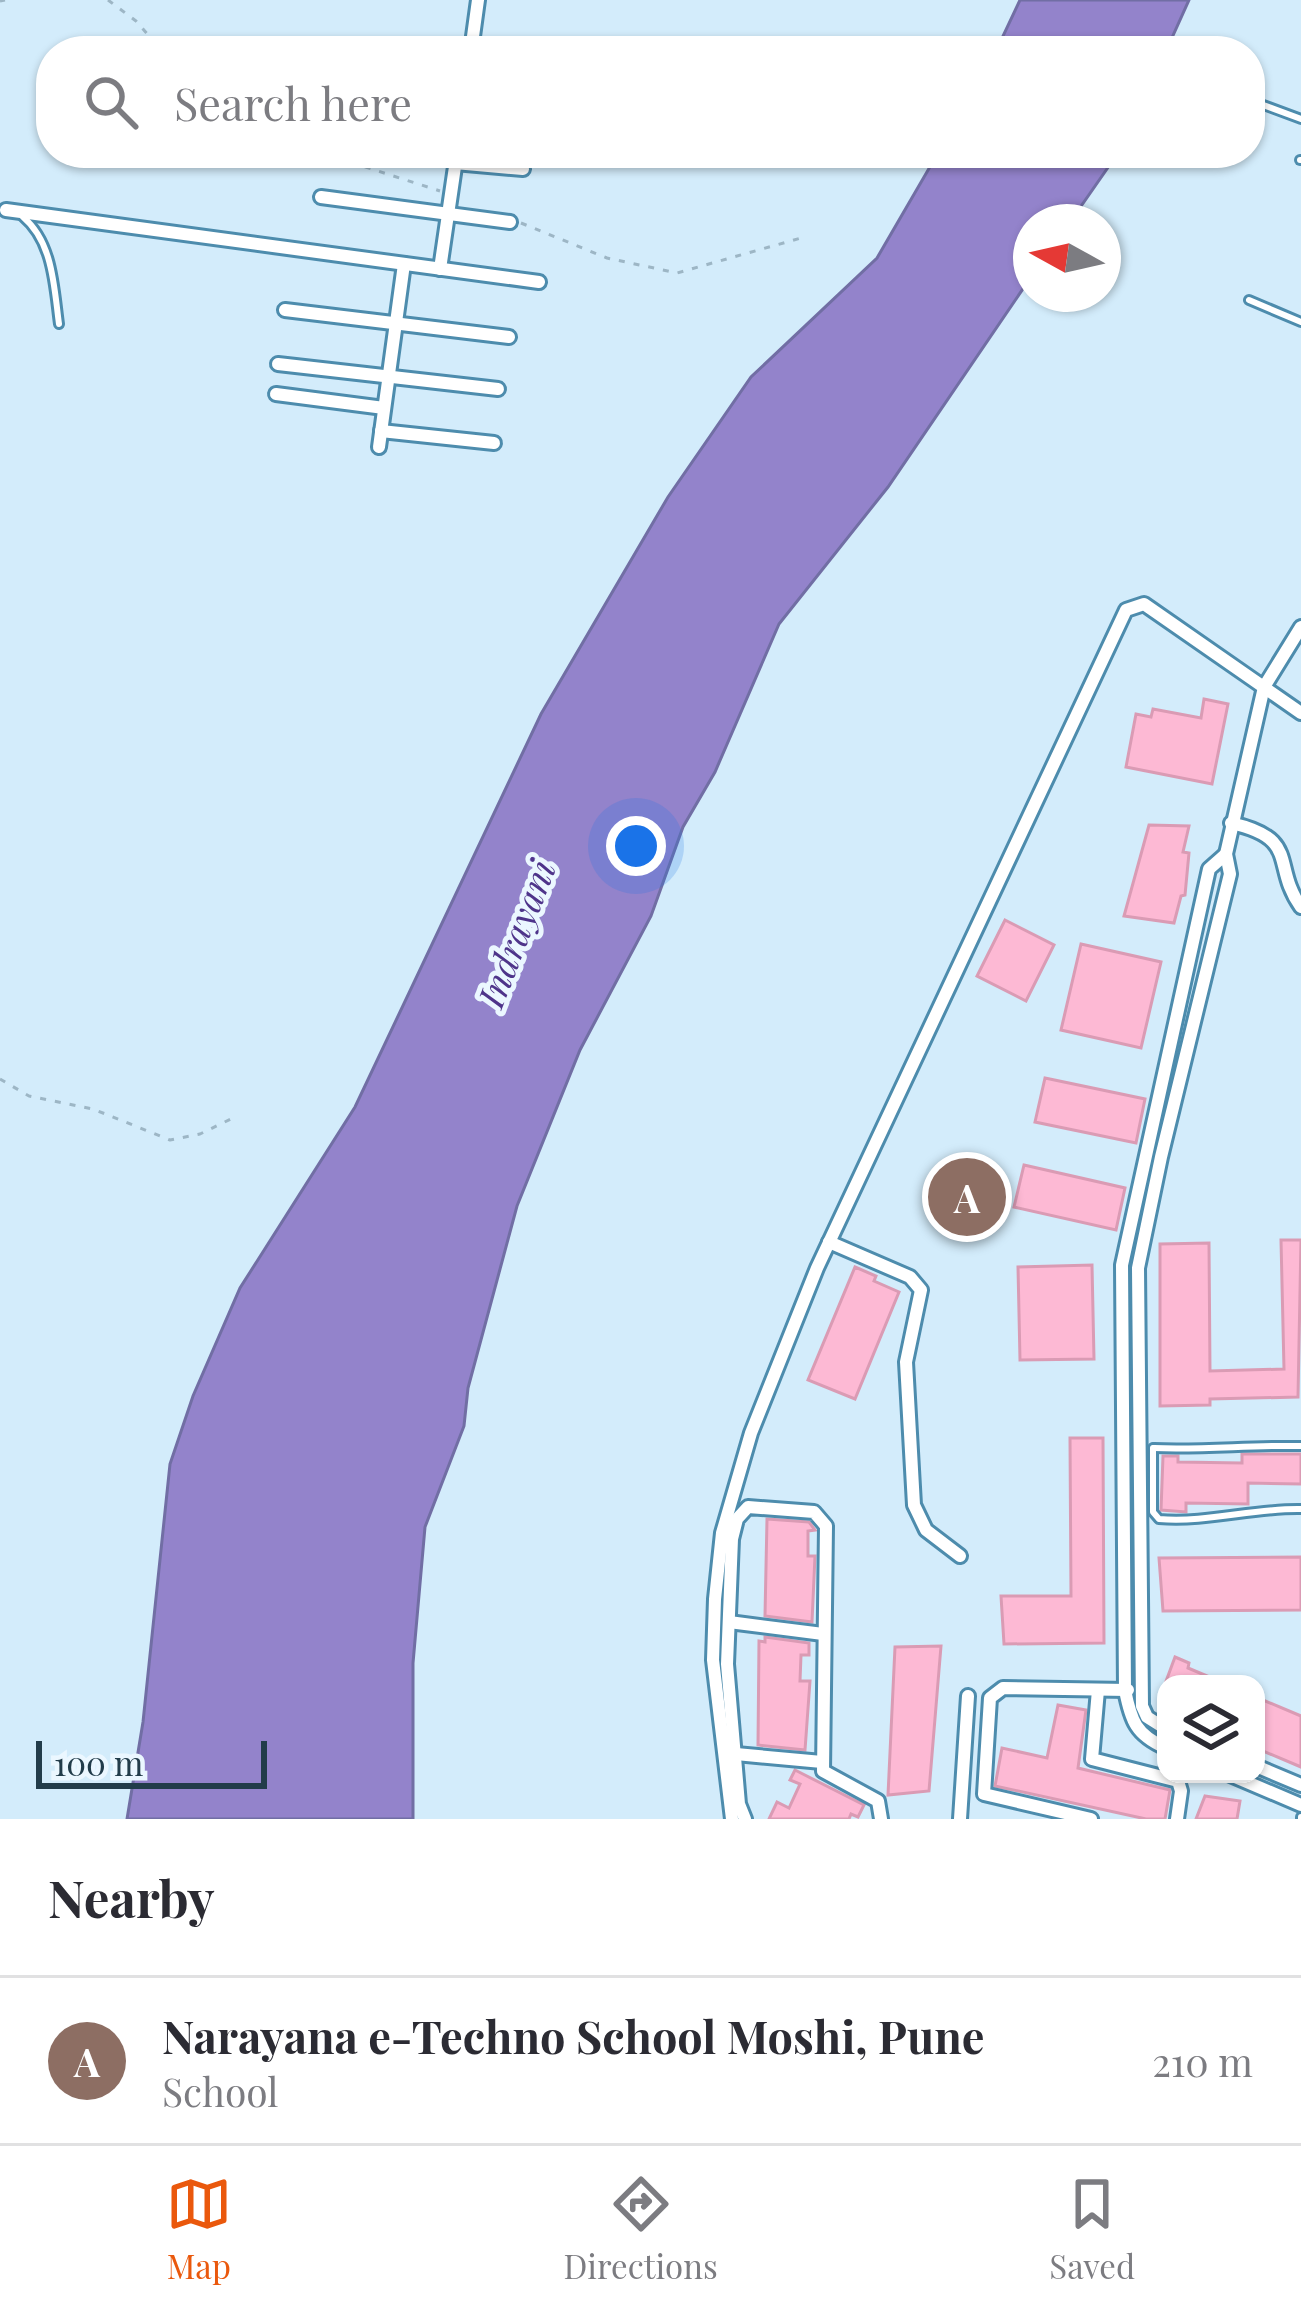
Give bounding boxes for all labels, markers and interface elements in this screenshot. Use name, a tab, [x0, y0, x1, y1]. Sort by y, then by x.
search box	[36, 36, 1265, 168]
icon: search	[78, 69, 144, 135]
text: Search here	[174, 72, 412, 132]
north arrow	[1013, 204, 1121, 312]
your location	[606, 816, 666, 876]
water label: Indrayani	[464, 852, 565, 1015]
pin: A	[928, 1152, 1006, 1242]
map controls	[1157, 1675, 1265, 1783]
button: layers	[1157, 1675, 1265, 1783]
scale bar	[36, 1735, 267, 1788]
text: 100 m	[54, 1740, 143, 1784]
text: Nearby	[48, 1863, 214, 1931]
text: Narayana e-Techno School Moshi, Pune	[162, 2005, 984, 2065]
text: A	[74, 2035, 100, 2087]
text: 210 m	[1152, 2035, 1253, 2087]
text: School	[162, 2065, 278, 2117]
tab: Map	[166, 2171, 232, 2287]
tab: Directions	[563, 2171, 718, 2287]
tab: Saved	[1049, 2171, 1135, 2287]

